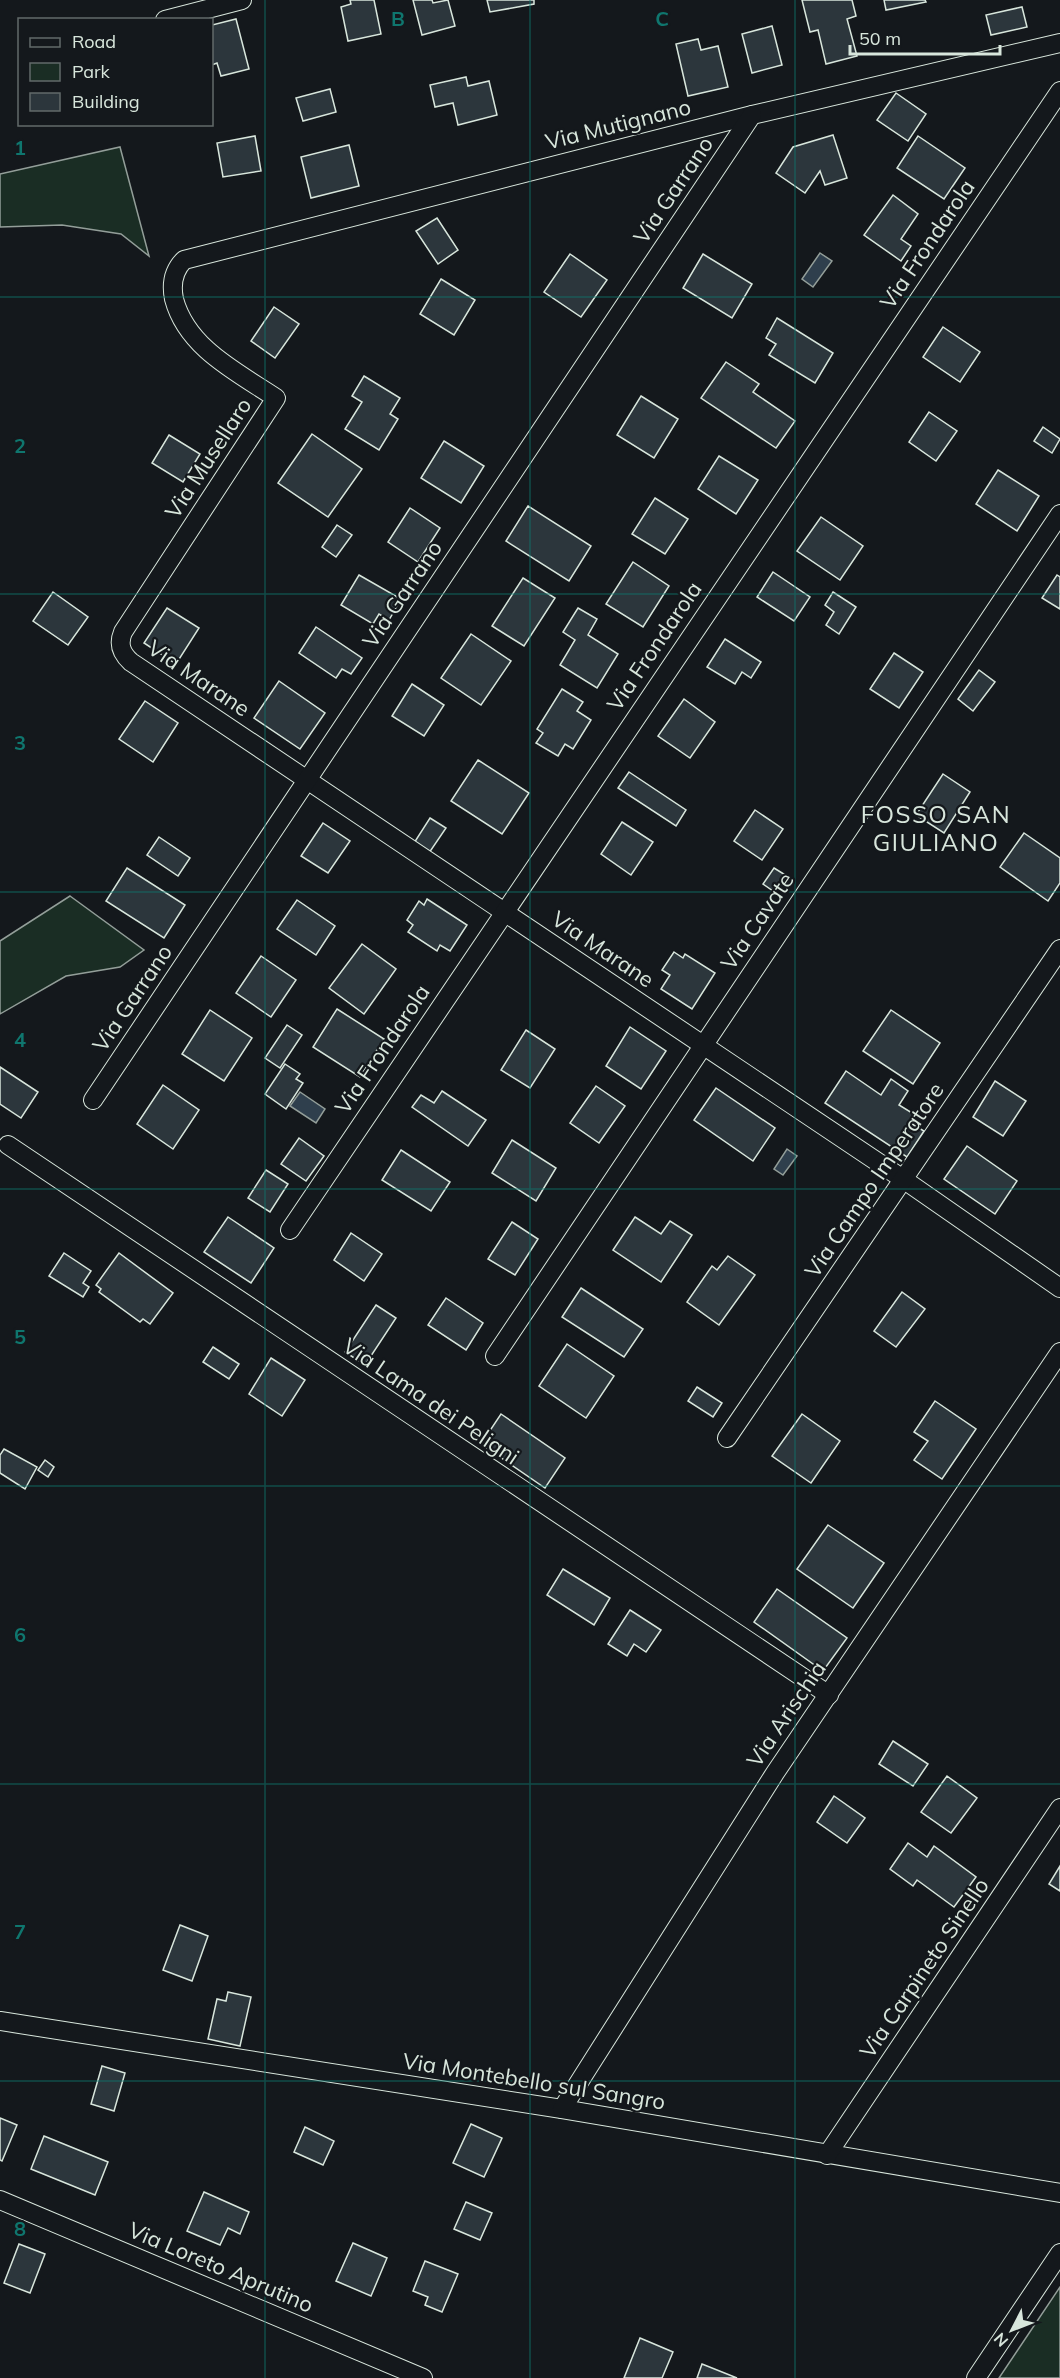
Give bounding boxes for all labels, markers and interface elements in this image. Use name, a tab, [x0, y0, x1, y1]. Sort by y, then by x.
text: B	[391, 6, 405, 31]
text: C	[655, 6, 669, 31]
legend	[18, 18, 213, 126]
scale bar	[850, 18, 1000, 56]
text: 50 m	[859, 27, 901, 50]
text: Road	[72, 30, 116, 53]
text: Park	[72, 60, 111, 83]
text: Building	[72, 90, 140, 113]
street label: Via Mutignano	[542, 92, 694, 156]
street label: Via Garrano	[627, 131, 719, 249]
text: 1	[14, 135, 26, 160]
street label: Via Frondarola	[873, 174, 981, 314]
street label: Via Musellaro	[159, 392, 257, 524]
text: 2	[14, 433, 26, 458]
street label: Via Garrano	[356, 535, 448, 653]
street label: Via Frondarola	[600, 576, 708, 716]
street label: Via Marane	[142, 634, 256, 722]
text: 3	[14, 730, 26, 755]
district label: FOSSO SAN GIULIANO	[861, 799, 1011, 857]
street label: Via Cavate	[714, 867, 800, 975]
street label: Via Marane	[546, 905, 660, 993]
street label: Via Garrano	[86, 939, 178, 1057]
street label: Via Frondarola	[328, 979, 436, 1119]
text: 4	[14, 1027, 26, 1052]
street label: Via Campo Imperatore	[798, 1077, 950, 1283]
text: 5	[14, 1324, 26, 1349]
street label: Via Lama dei Peligni	[337, 1332, 525, 1470]
text: 6	[14, 1622, 26, 1647]
street label: Via Arischia	[740, 1656, 832, 1772]
street label: Via Carpineto Sinello	[853, 1873, 995, 2063]
text: 7	[14, 1919, 26, 1944]
street label: Via Montebello sul Sangro	[401, 2046, 667, 2116]
street label: Via Loreto Aprutino	[124, 2215, 318, 2319]
text: 8	[14, 2216, 26, 2241]
north arrow	[982, 2300, 1042, 2360]
text: N	[989, 2329, 1012, 2351]

